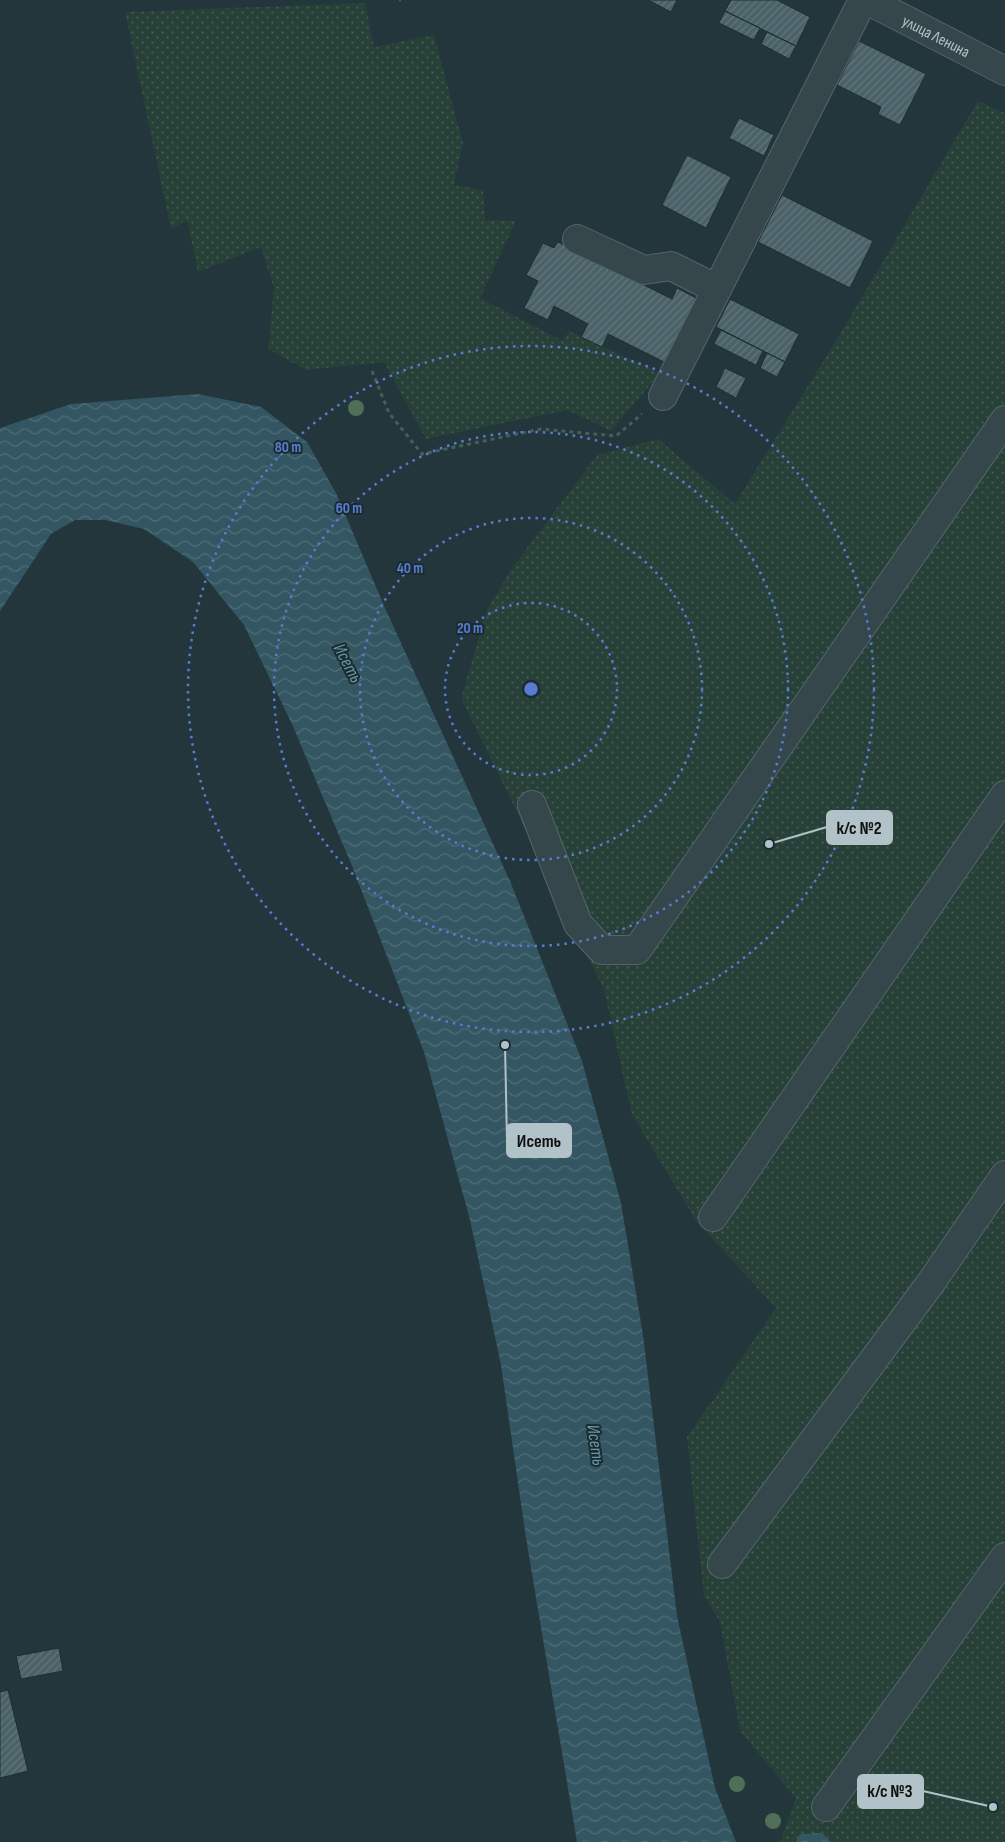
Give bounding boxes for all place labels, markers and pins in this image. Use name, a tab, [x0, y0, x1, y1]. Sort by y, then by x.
centre of rings	[522, 680, 540, 698]
callout: к/с №2	[827, 811, 892, 844]
callout: Исеть	[507, 1124, 571, 1157]
callout: к/с №3	[858, 1775, 923, 1808]

